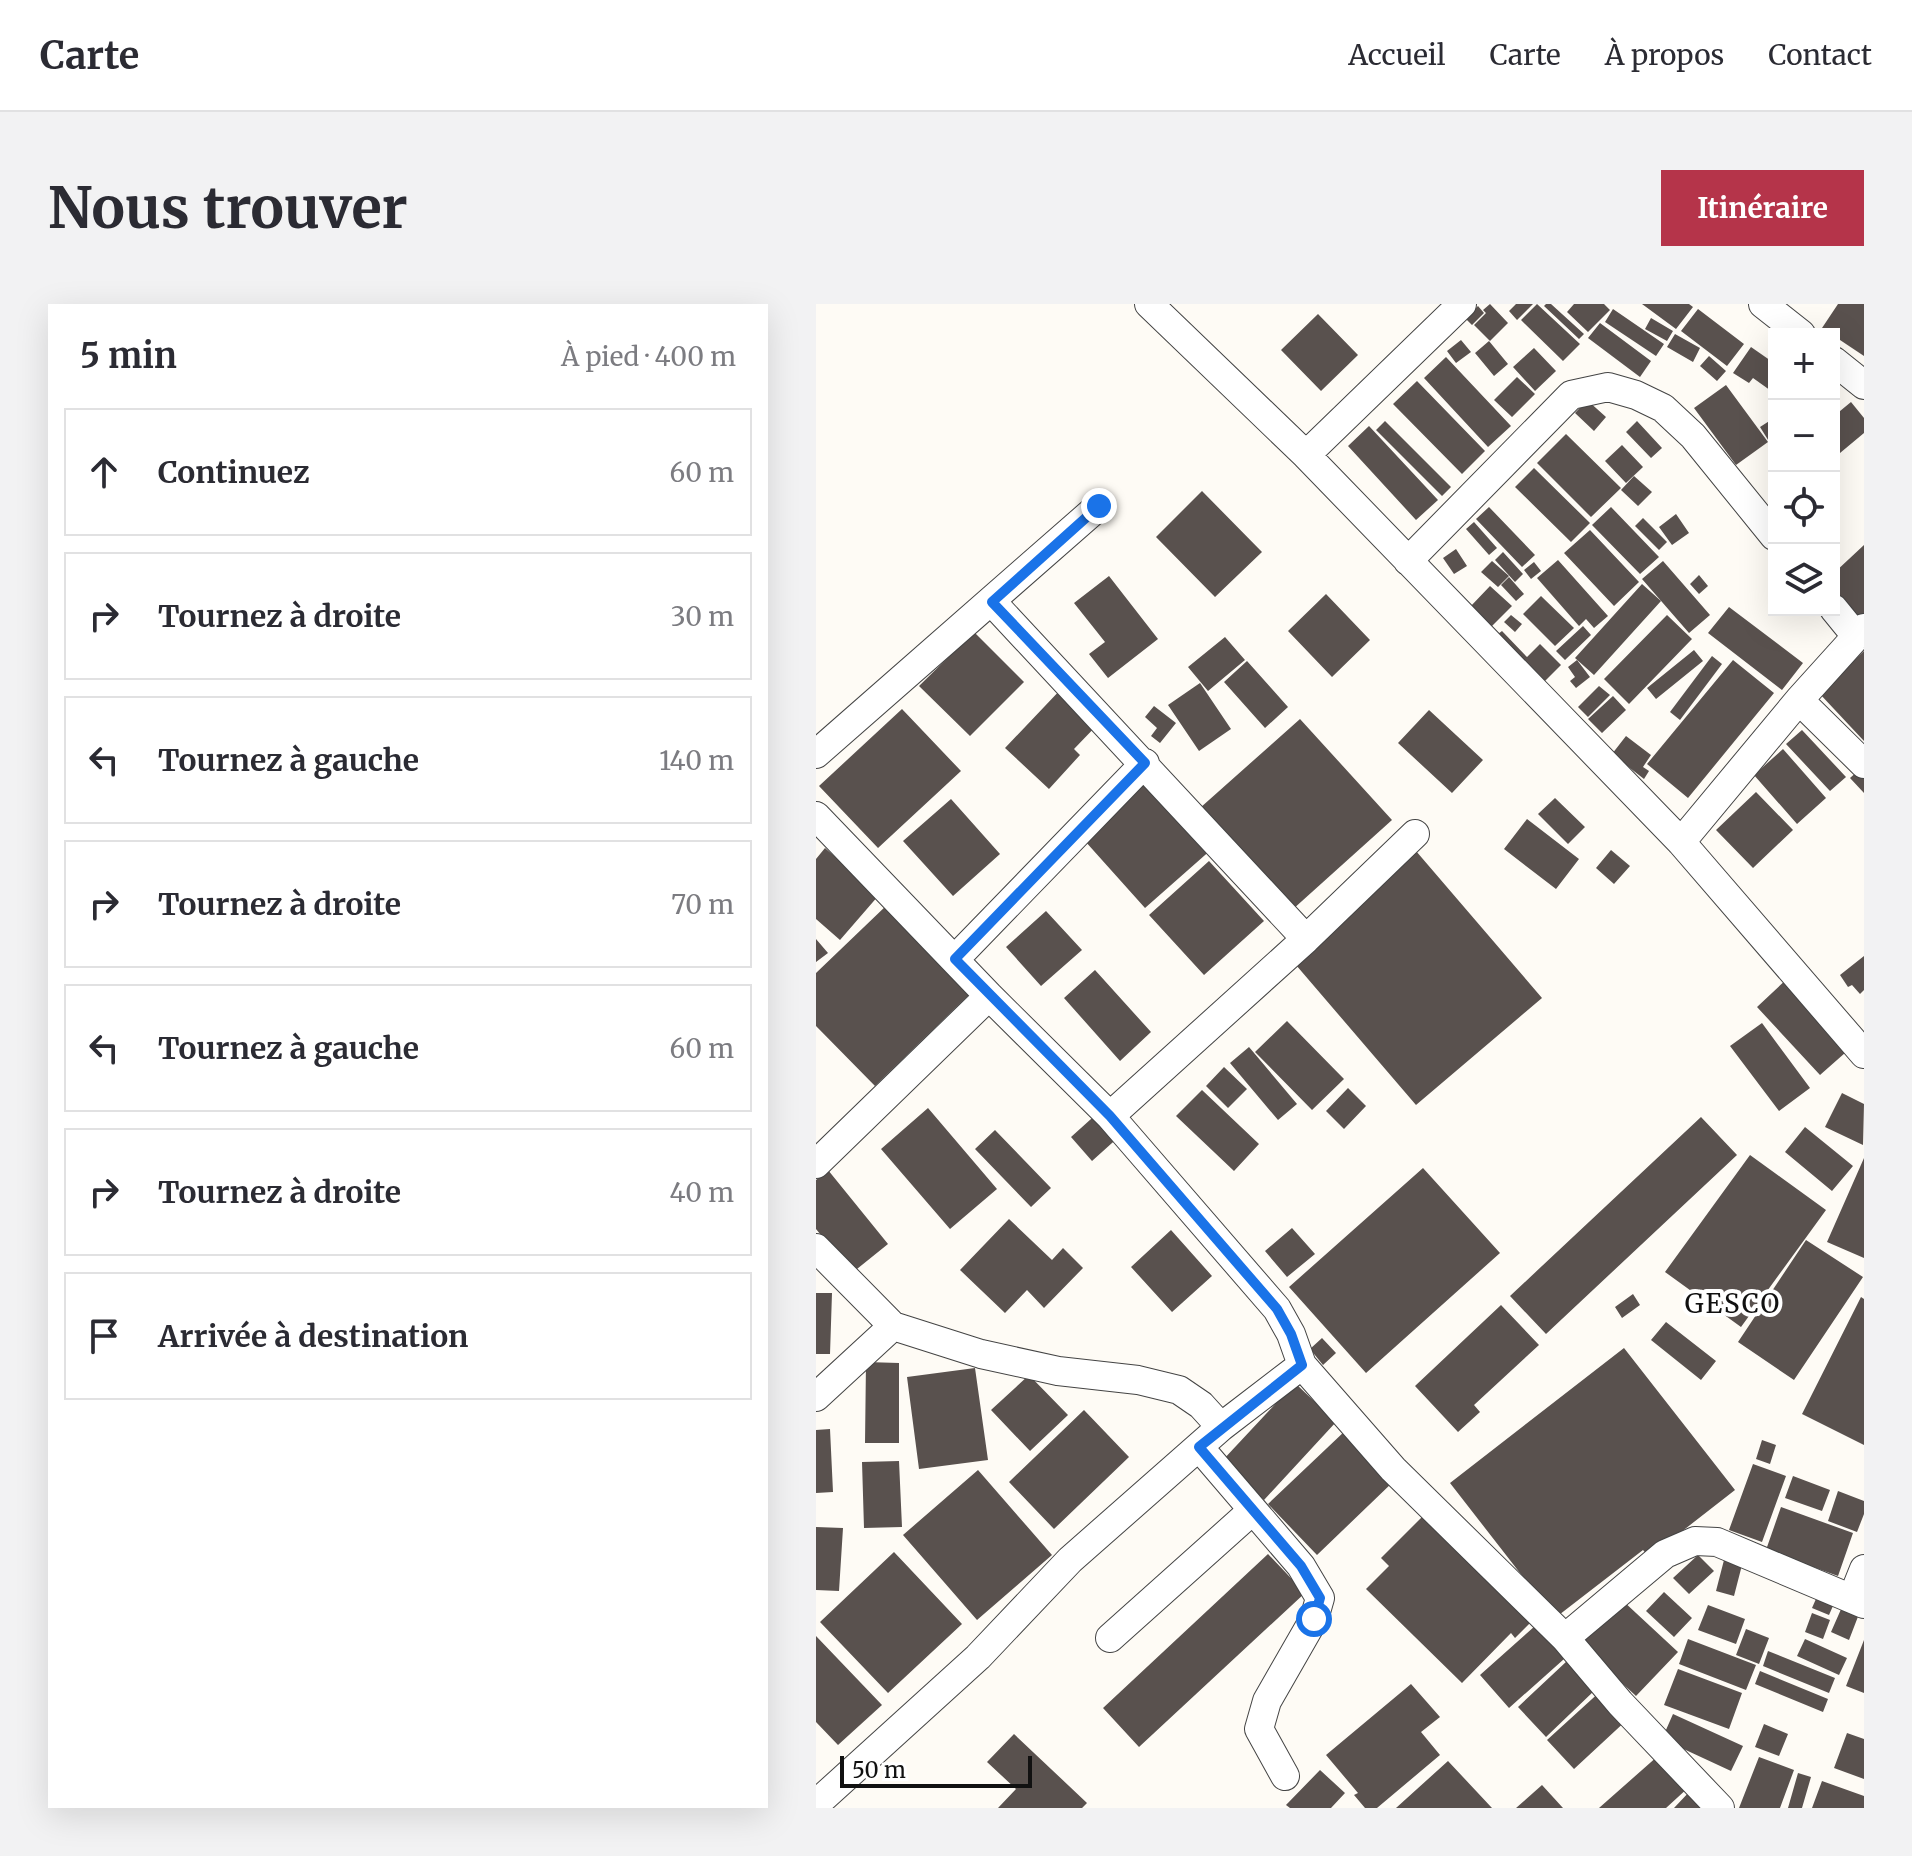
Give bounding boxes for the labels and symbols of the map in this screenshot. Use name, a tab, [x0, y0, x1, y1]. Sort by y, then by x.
route end	[1081, 488, 1117, 524]
district label: GESCO	[1685, 1287, 1781, 1320]
route start	[1296, 1601, 1332, 1637]
scale bar	[840, 1752, 1032, 1788]

